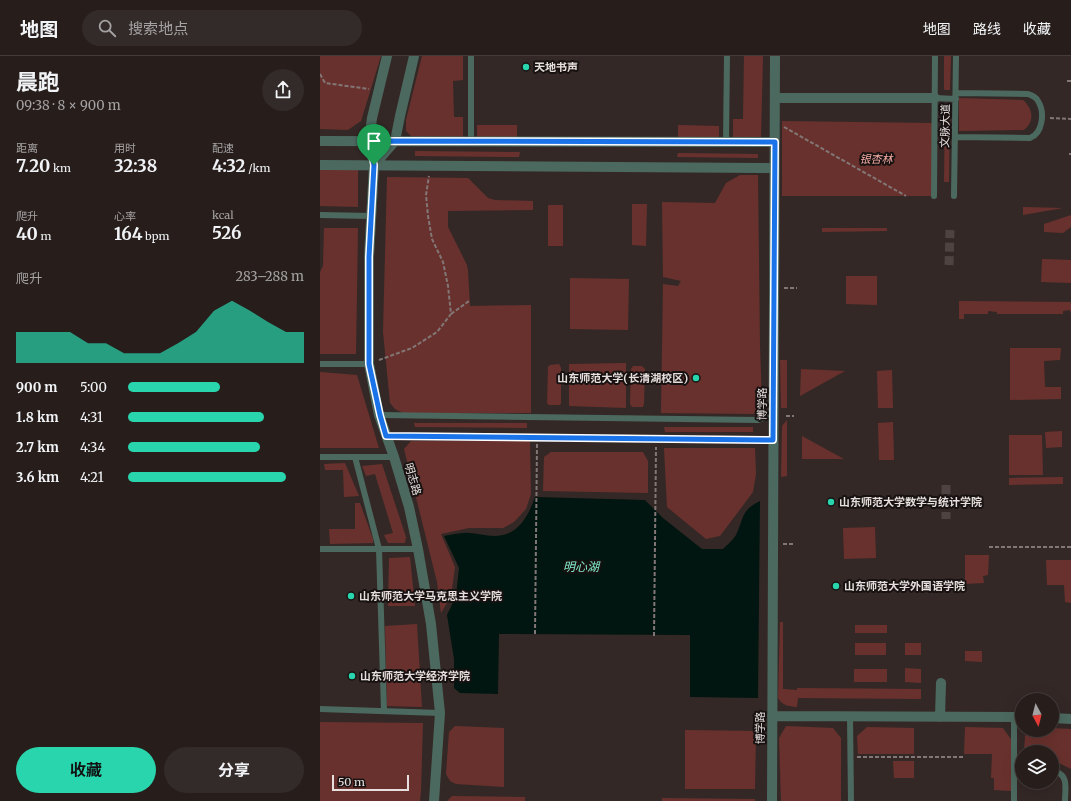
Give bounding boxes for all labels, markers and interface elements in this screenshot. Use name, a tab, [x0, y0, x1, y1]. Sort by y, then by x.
search box	[82, 10, 362, 46]
text: 地图	[20, 17, 58, 41]
icon: search	[96, 17, 118, 39]
text: 搜索地点	[128, 19, 188, 38]
text: 地图	[923, 20, 951, 38]
text: 路线	[973, 20, 1001, 38]
text: 收藏	[1023, 20, 1051, 38]
place label: 天地书声	[534, 60, 578, 74]
marker: 天地书声	[521, 62, 531, 72]
text: 晨跑	[16, 68, 60, 96]
button: share	[262, 69, 304, 111]
text: 09:38 · 8 × 900 m	[16, 97, 121, 114]
street label: 文脉大道	[938, 104, 952, 148]
pin	[357, 124, 391, 165]
icon: arrive	[363, 130, 385, 152]
text: 距离	[16, 141, 38, 155]
text: 用时	[114, 141, 136, 155]
text: 配速	[212, 141, 234, 155]
park label: 银杏林	[860, 152, 894, 166]
text: 7.20	[16, 155, 50, 177]
text: 32:38	[114, 155, 157, 177]
text: 4:32	[212, 155, 246, 177]
text: km	[50, 161, 71, 175]
text: /km	[246, 161, 270, 175]
text: kcal	[212, 208, 234, 222]
text: 爬升	[16, 209, 38, 223]
text: 心率	[114, 209, 136, 223]
text: 526	[212, 222, 242, 244]
text: 40	[16, 223, 38, 245]
text: 164	[114, 223, 143, 245]
text: m	[38, 229, 51, 243]
text: bpm	[143, 229, 169, 243]
text: 283–288 m	[235, 268, 304, 285]
text: 爬升	[16, 270, 42, 287]
place label: 山东师范大学(长清湖校区)	[557, 371, 688, 385]
marker: 山东师范大学(长清湖校区)	[691, 373, 701, 383]
text: 900 m	[16, 379, 57, 396]
text: 5:00	[80, 379, 107, 396]
street label: 博学路	[755, 387, 769, 421]
text: 1.8 km	[16, 409, 59, 426]
text: 4:31	[80, 409, 103, 426]
text: 2.7 km	[16, 439, 59, 456]
text: 4:34	[80, 439, 105, 456]
street label: 明志路	[402, 461, 424, 497]
text: 3.6 km	[16, 469, 59, 486]
text: 4:21	[80, 469, 104, 486]
place label: 山东师范大学数学与统计学院	[839, 495, 982, 509]
marker: 山东师范大学数学与统计学院	[826, 497, 836, 507]
water label: 明心湖	[563, 559, 601, 574]
place label: 山东师范大学外国语学院	[844, 579, 965, 593]
marker: 山东师范大学外国语学院	[831, 581, 841, 591]
place label: 山东师范大学马克思主义学院	[359, 589, 502, 603]
marker: 山东师范大学马克思主义学院	[346, 591, 356, 601]
place label: 山东师范大学经济学院	[360, 669, 470, 683]
marker: 山东师范大学经济学院	[347, 671, 357, 681]
north arrow	[1015, 693, 1059, 737]
map controls	[1015, 693, 1059, 789]
street label: 博学路	[753, 712, 767, 745]
button: layers	[1015, 745, 1059, 789]
button: 收藏	[16, 747, 156, 793]
button: 分享	[164, 747, 304, 793]
scale bar	[332, 773, 409, 792]
text: 50 m	[338, 775, 365, 789]

